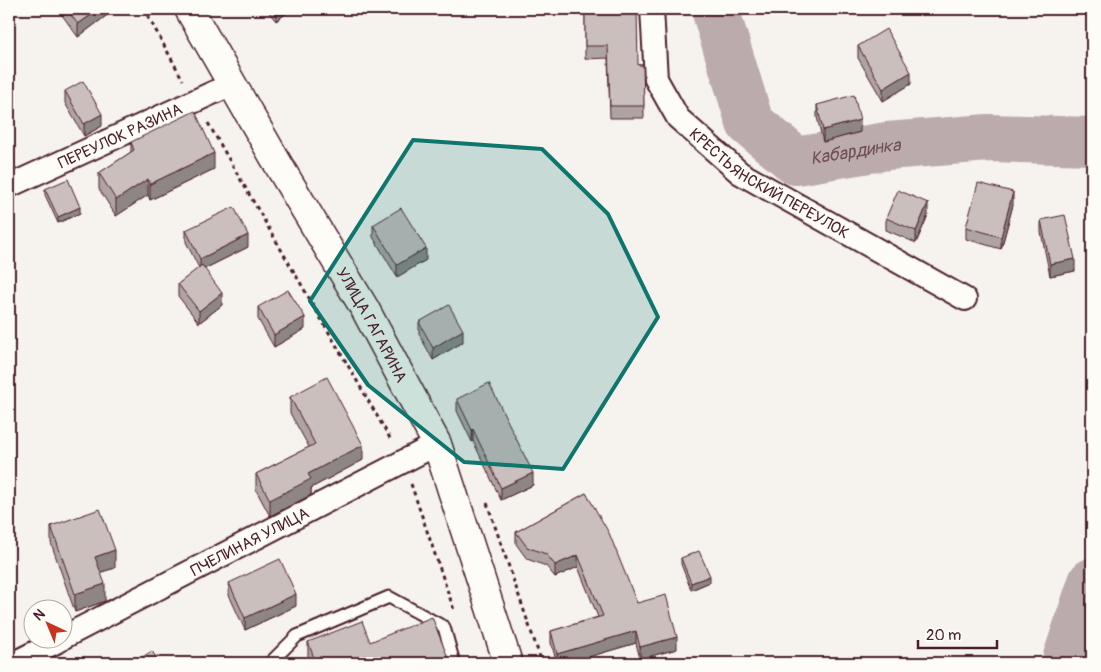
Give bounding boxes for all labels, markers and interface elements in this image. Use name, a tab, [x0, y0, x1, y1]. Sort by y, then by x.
street label: ПЕРЕУЛОК РАЗИНА	[55, 99, 186, 173]
street label: КРЕСТЬЯНСКИЙ ПЕРЕУЛОК	[685, 124, 853, 243]
water label: Кабардинка	[809, 134, 903, 170]
street label: УЛИЦА ГАГАРИНА	[331, 264, 411, 386]
street label: ПЧЕЛИНАЯ УЛИЦА	[187, 503, 312, 581]
north arrow	[22, 600, 72, 650]
text: N	[30, 606, 49, 624]
scale bar	[918, 617, 997, 649]
text: 20 m	[926, 626, 961, 645]

